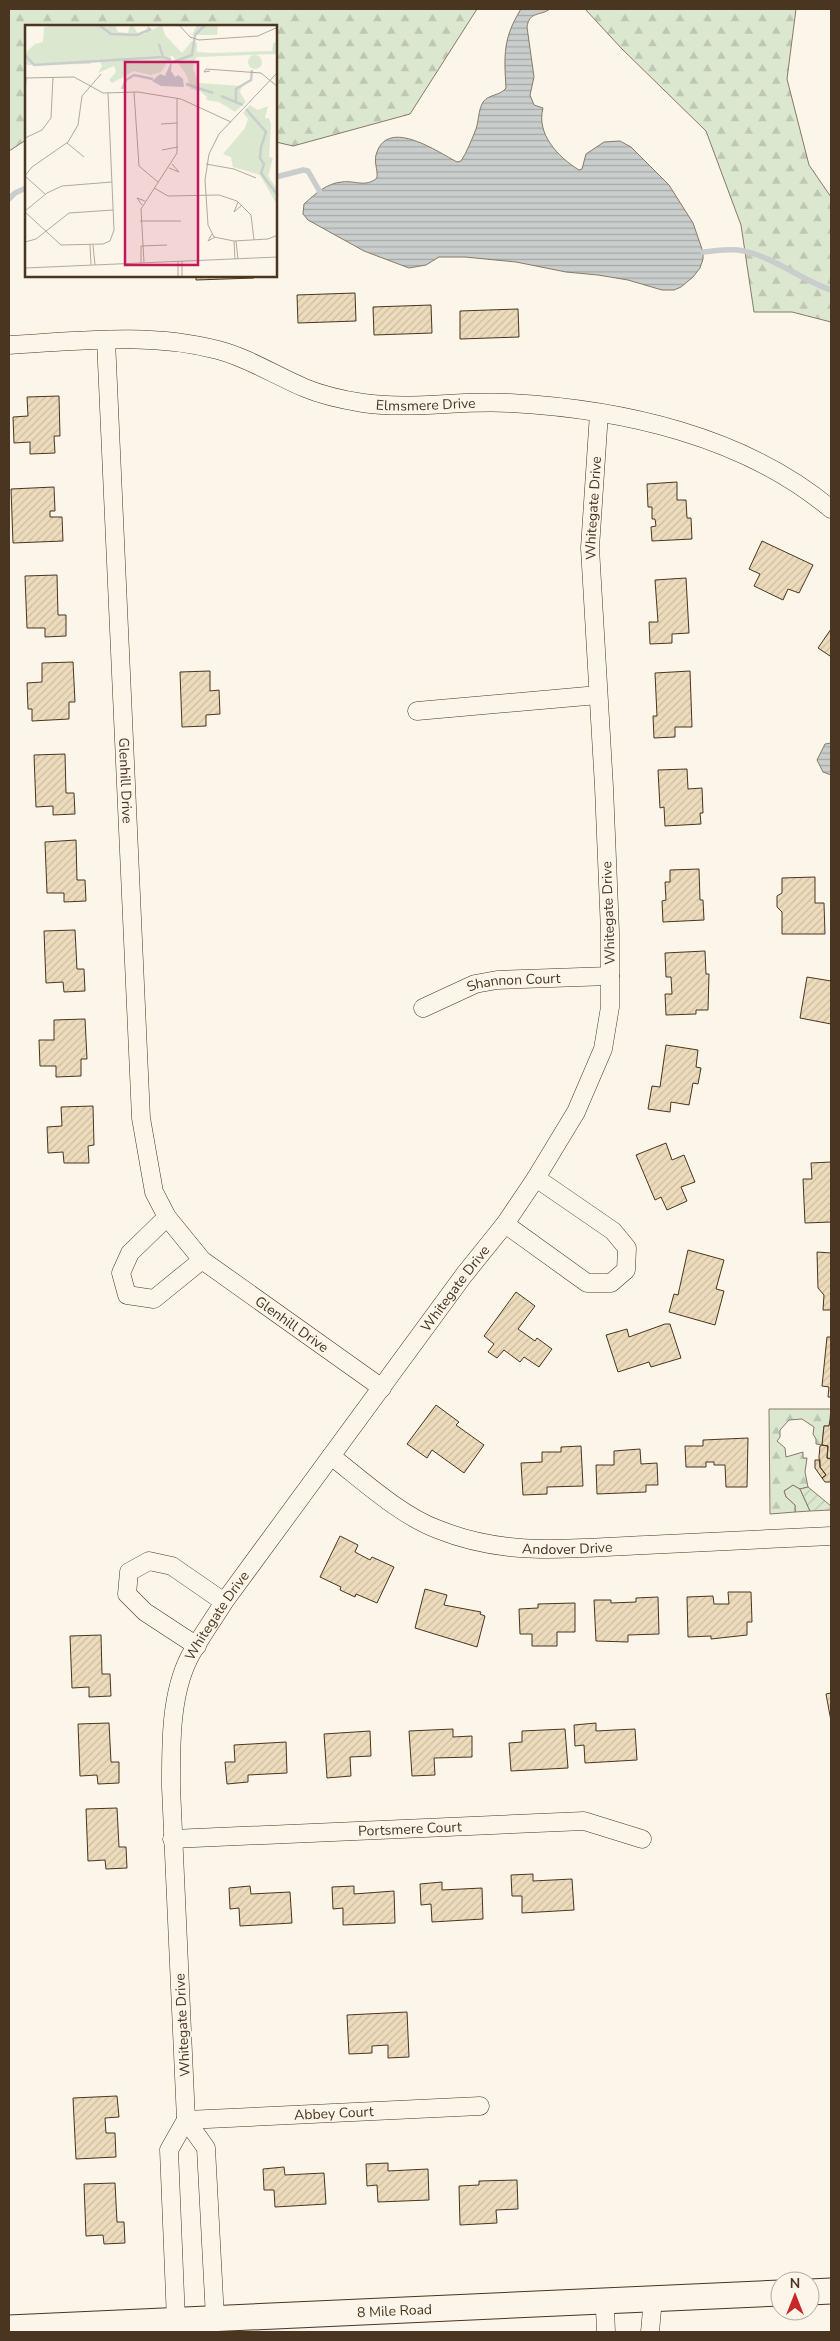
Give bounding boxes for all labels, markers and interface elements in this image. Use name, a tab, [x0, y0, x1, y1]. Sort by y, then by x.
inset map	[25, 25, 278, 278]
street label: Elmsmere Drive	[375, 394, 476, 416]
street label: Whitegate Drive	[581, 456, 606, 560]
street label: Glenhill Drive	[114, 737, 137, 824]
street label: Whitegate Drive	[597, 861, 620, 965]
street label: Shannon Court	[464, 969, 561, 997]
street label: Whitegate Drive	[417, 1241, 494, 1336]
street label: Glenhill Drive	[251, 1292, 332, 1357]
street label: Andover Drive	[522, 1538, 613, 1559]
street label: Whitegate Drive	[180, 1567, 254, 1664]
street label: Portsmere Court	[358, 1817, 462, 1841]
street label: Whitegate Drive	[170, 1973, 195, 2077]
street label: Abbey Court	[294, 2102, 374, 2125]
north arrow	[770, 2271, 820, 2321]
text: N	[790, 2274, 800, 2293]
street label: 8 Mile Road	[357, 2300, 433, 2322]

